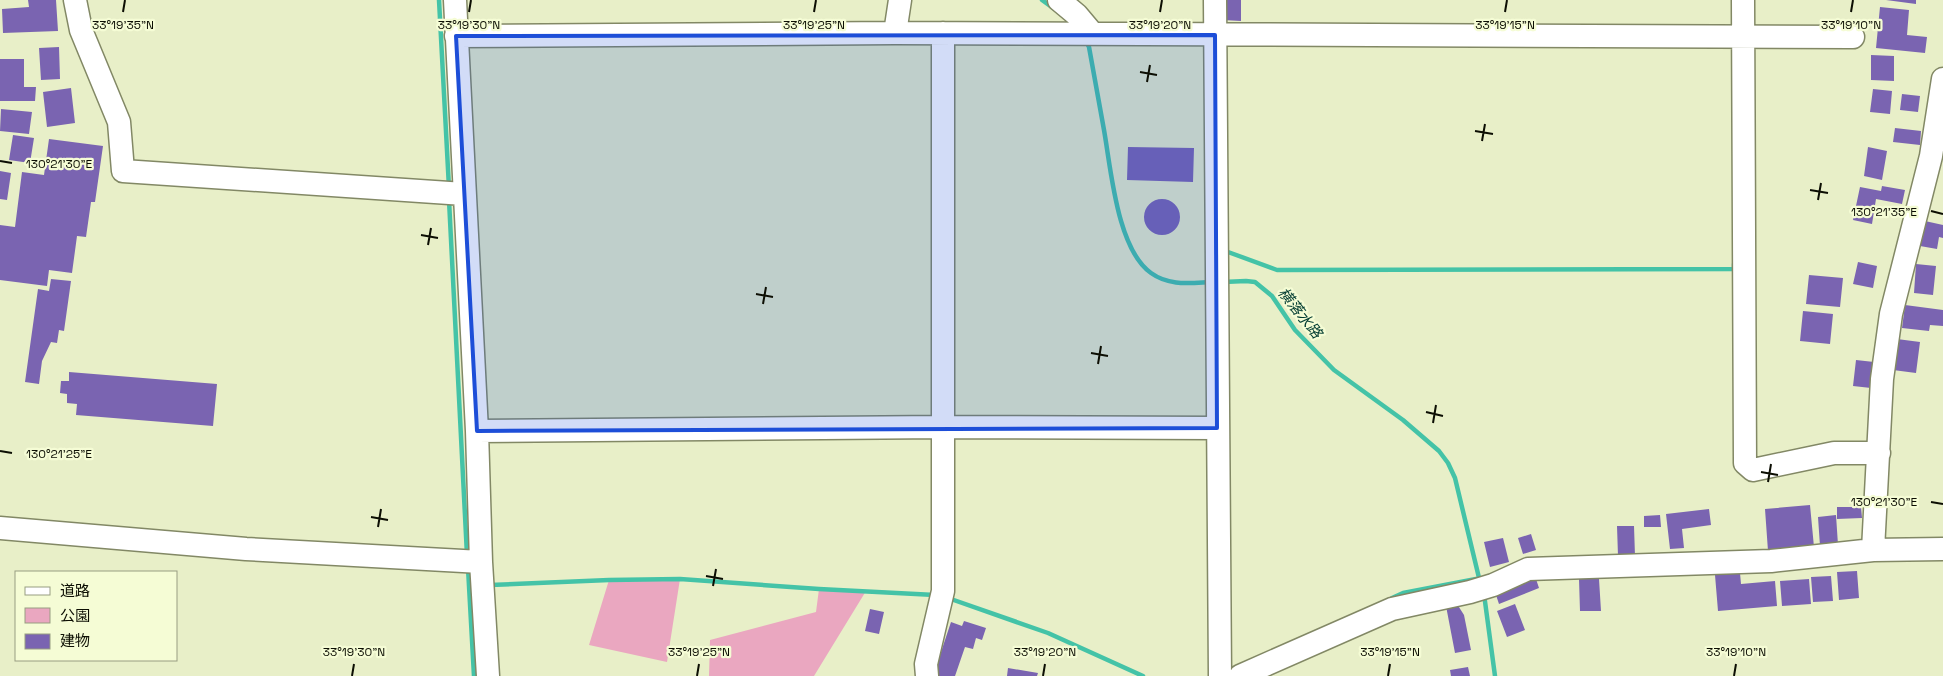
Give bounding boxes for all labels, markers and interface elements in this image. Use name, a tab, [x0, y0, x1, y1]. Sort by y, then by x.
text: 33°19'35"N	[92, 17, 154, 33]
text: 33°19'30"N	[438, 17, 500, 33]
text: 33°19'25"N	[783, 17, 845, 33]
text: 33°19'20"N	[1129, 17, 1191, 33]
text: 33°19'15"N	[1475, 17, 1535, 33]
text: 33°19'10"N	[1821, 17, 1881, 33]
text: 130°21'30"E	[26, 156, 93, 172]
text: 130°21'35"E	[1851, 204, 1917, 220]
water label: 横落水路	[1274, 283, 1328, 344]
text: 130°21'25"E	[26, 446, 92, 462]
text: 130°21'30"E	[1851, 494, 1918, 510]
legend	[15, 571, 178, 661]
text: 道路	[60, 581, 90, 600]
text: 公園	[60, 606, 90, 625]
text: 建物	[60, 631, 90, 650]
text: 33°19'30"N	[323, 644, 385, 660]
text: 33°19'25"N	[668, 644, 730, 660]
text: 33°19'20"N	[1014, 644, 1076, 660]
text: 33°19'15"N	[1360, 644, 1420, 660]
text: 33°19'10"N	[1706, 644, 1766, 660]

